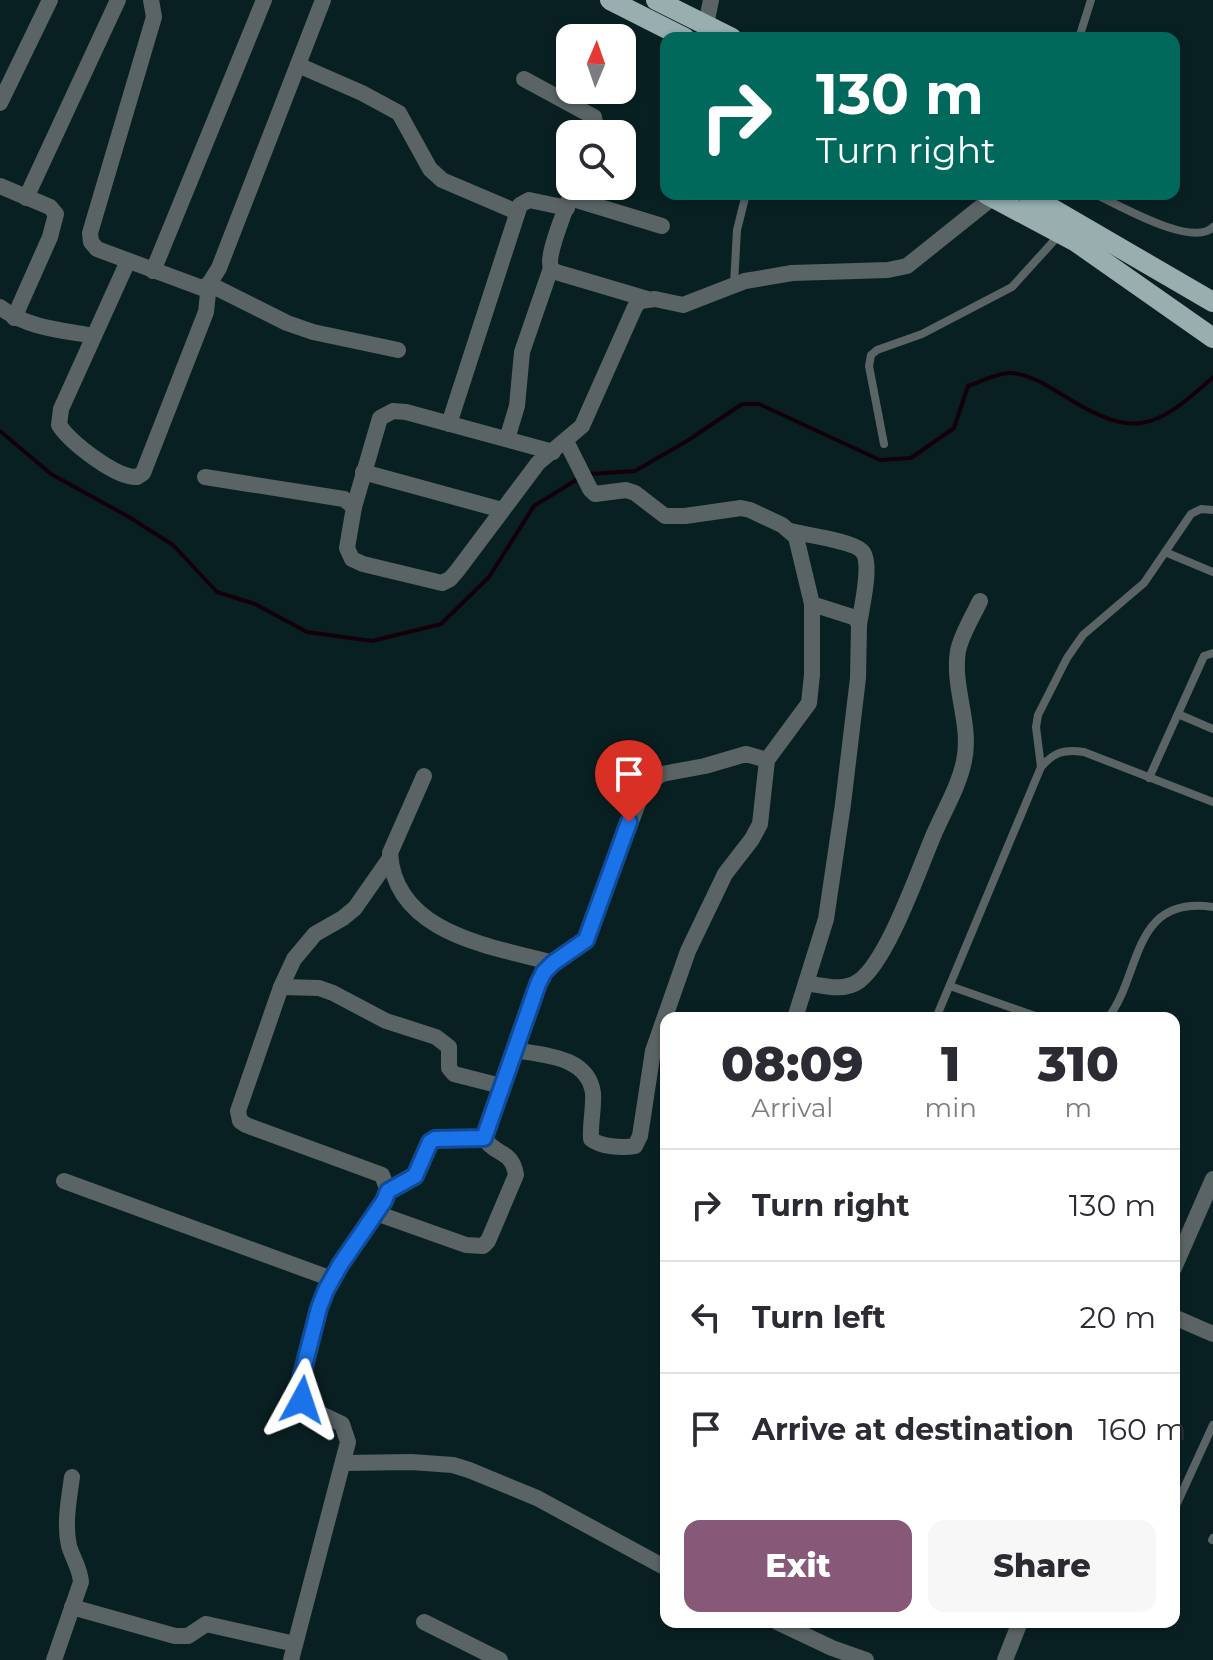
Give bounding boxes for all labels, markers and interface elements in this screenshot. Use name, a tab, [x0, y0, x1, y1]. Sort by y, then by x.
north arrow	[556, 24, 636, 104]
map controls	[556, 24, 636, 200]
text: 130 m	[816, 60, 984, 128]
icon: right	[684, 64, 788, 168]
button: search	[556, 120, 636, 200]
text: Turn right	[816, 128, 996, 172]
pin	[595, 740, 663, 822]
icon: arrive	[607, 752, 651, 796]
text: 08:09	[721, 1035, 864, 1093]
text: 1	[941, 1035, 960, 1093]
text: 310	[1038, 1035, 1119, 1093]
text: Arrival	[751, 1092, 833, 1124]
text: min	[925, 1092, 977, 1124]
text: m	[1065, 1092, 1092, 1124]
icon: right	[684, 1183, 728, 1227]
text: Turn right	[752, 1187, 909, 1224]
text: 130 m	[1069, 1187, 1156, 1224]
icon: left	[684, 1295, 728, 1339]
text: Turn left	[752, 1299, 885, 1336]
text: 20 m	[1079, 1299, 1156, 1336]
position arrow	[260, 1358, 344, 1442]
icon: arrive	[684, 1407, 728, 1451]
text: Arrive at destination	[752, 1411, 1074, 1448]
text: 160 m	[1098, 1411, 1187, 1448]
button: Exit	[684, 1520, 912, 1612]
button: Share	[928, 1520, 1156, 1612]

